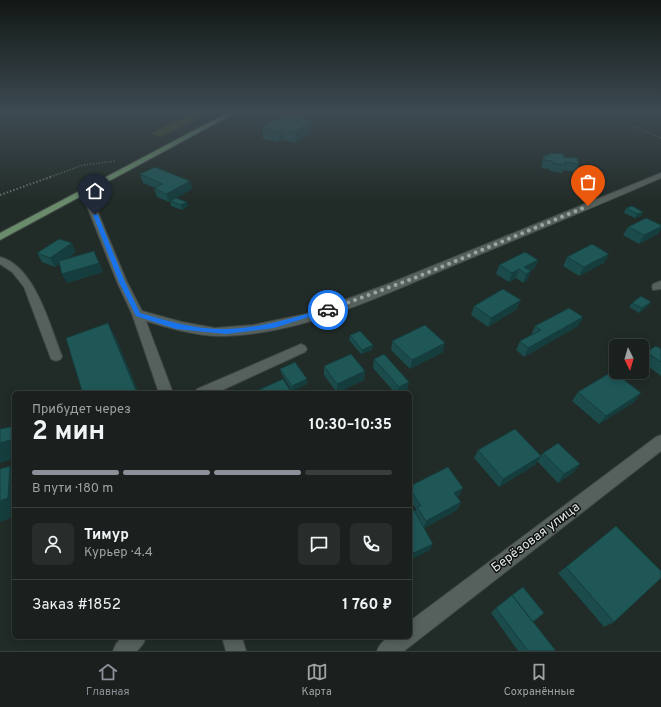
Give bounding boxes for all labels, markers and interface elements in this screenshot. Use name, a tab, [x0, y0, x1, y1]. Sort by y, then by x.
pin	[571, 165, 605, 206]
icon: bag	[577, 171, 599, 193]
pin	[78, 174, 112, 215]
icon: home	[84, 180, 106, 202]
courier	[308, 290, 348, 330]
icon: car	[317, 299, 339, 321]
north arrow	[609, 339, 649, 379]
map controls	[609, 339, 649, 379]
text: Прибудет через	[32, 402, 131, 418]
text: 2 мин	[32, 416, 105, 449]
text: 10:30–10:35	[309, 416, 392, 435]
text: В пути · 180 m	[32, 481, 113, 497]
street label: Берёзовая улица	[489, 500, 583, 576]
button: person	[32, 523, 74, 565]
button: chat	[298, 523, 340, 565]
button: phone	[350, 523, 392, 565]
text: Тимур	[84, 526, 129, 545]
text: Курьер · 4.4	[84, 545, 153, 561]
text: Заказ #1852	[32, 596, 121, 615]
text: 1 760 ₽	[342, 596, 392, 615]
tab: Главная	[86, 661, 130, 699]
tab: Карта	[302, 661, 332, 699]
tab: Сохранённые	[504, 661, 575, 699]

